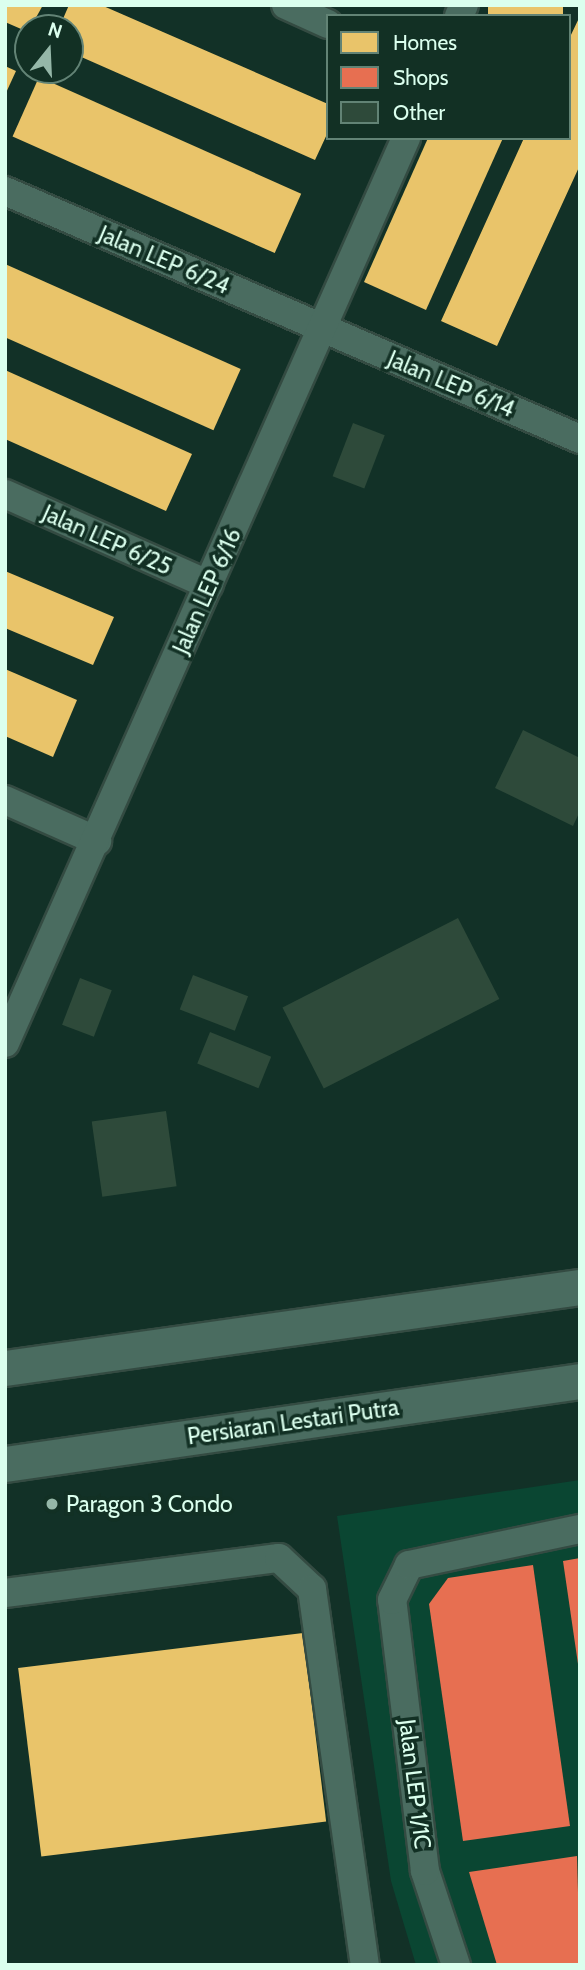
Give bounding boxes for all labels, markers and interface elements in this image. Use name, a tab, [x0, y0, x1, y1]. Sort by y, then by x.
north arrow	[14, 14, 84, 84]
legend	[326, 14, 571, 140]
text: N	[45, 17, 65, 43]
text: Homes	[393, 30, 457, 55]
text: Shops	[393, 65, 448, 90]
text: Other	[393, 100, 445, 125]
street label: Jalan LEP 6/24	[94, 220, 234, 300]
street label: Jalan LEP 6/14	[383, 345, 519, 423]
street label: Jalan LEP 6/25	[38, 499, 176, 581]
street label: Jalan LEP 6/16	[167, 524, 247, 658]
street label: Persiaran Lestari Putra	[186, 1393, 400, 1451]
place label: Paragon 3 Condo	[66, 1490, 233, 1518]
marker: Paragon 3 Condo	[44, 1496, 60, 1512]
street label: Jalan LEP 1/1C	[393, 1718, 437, 1850]

